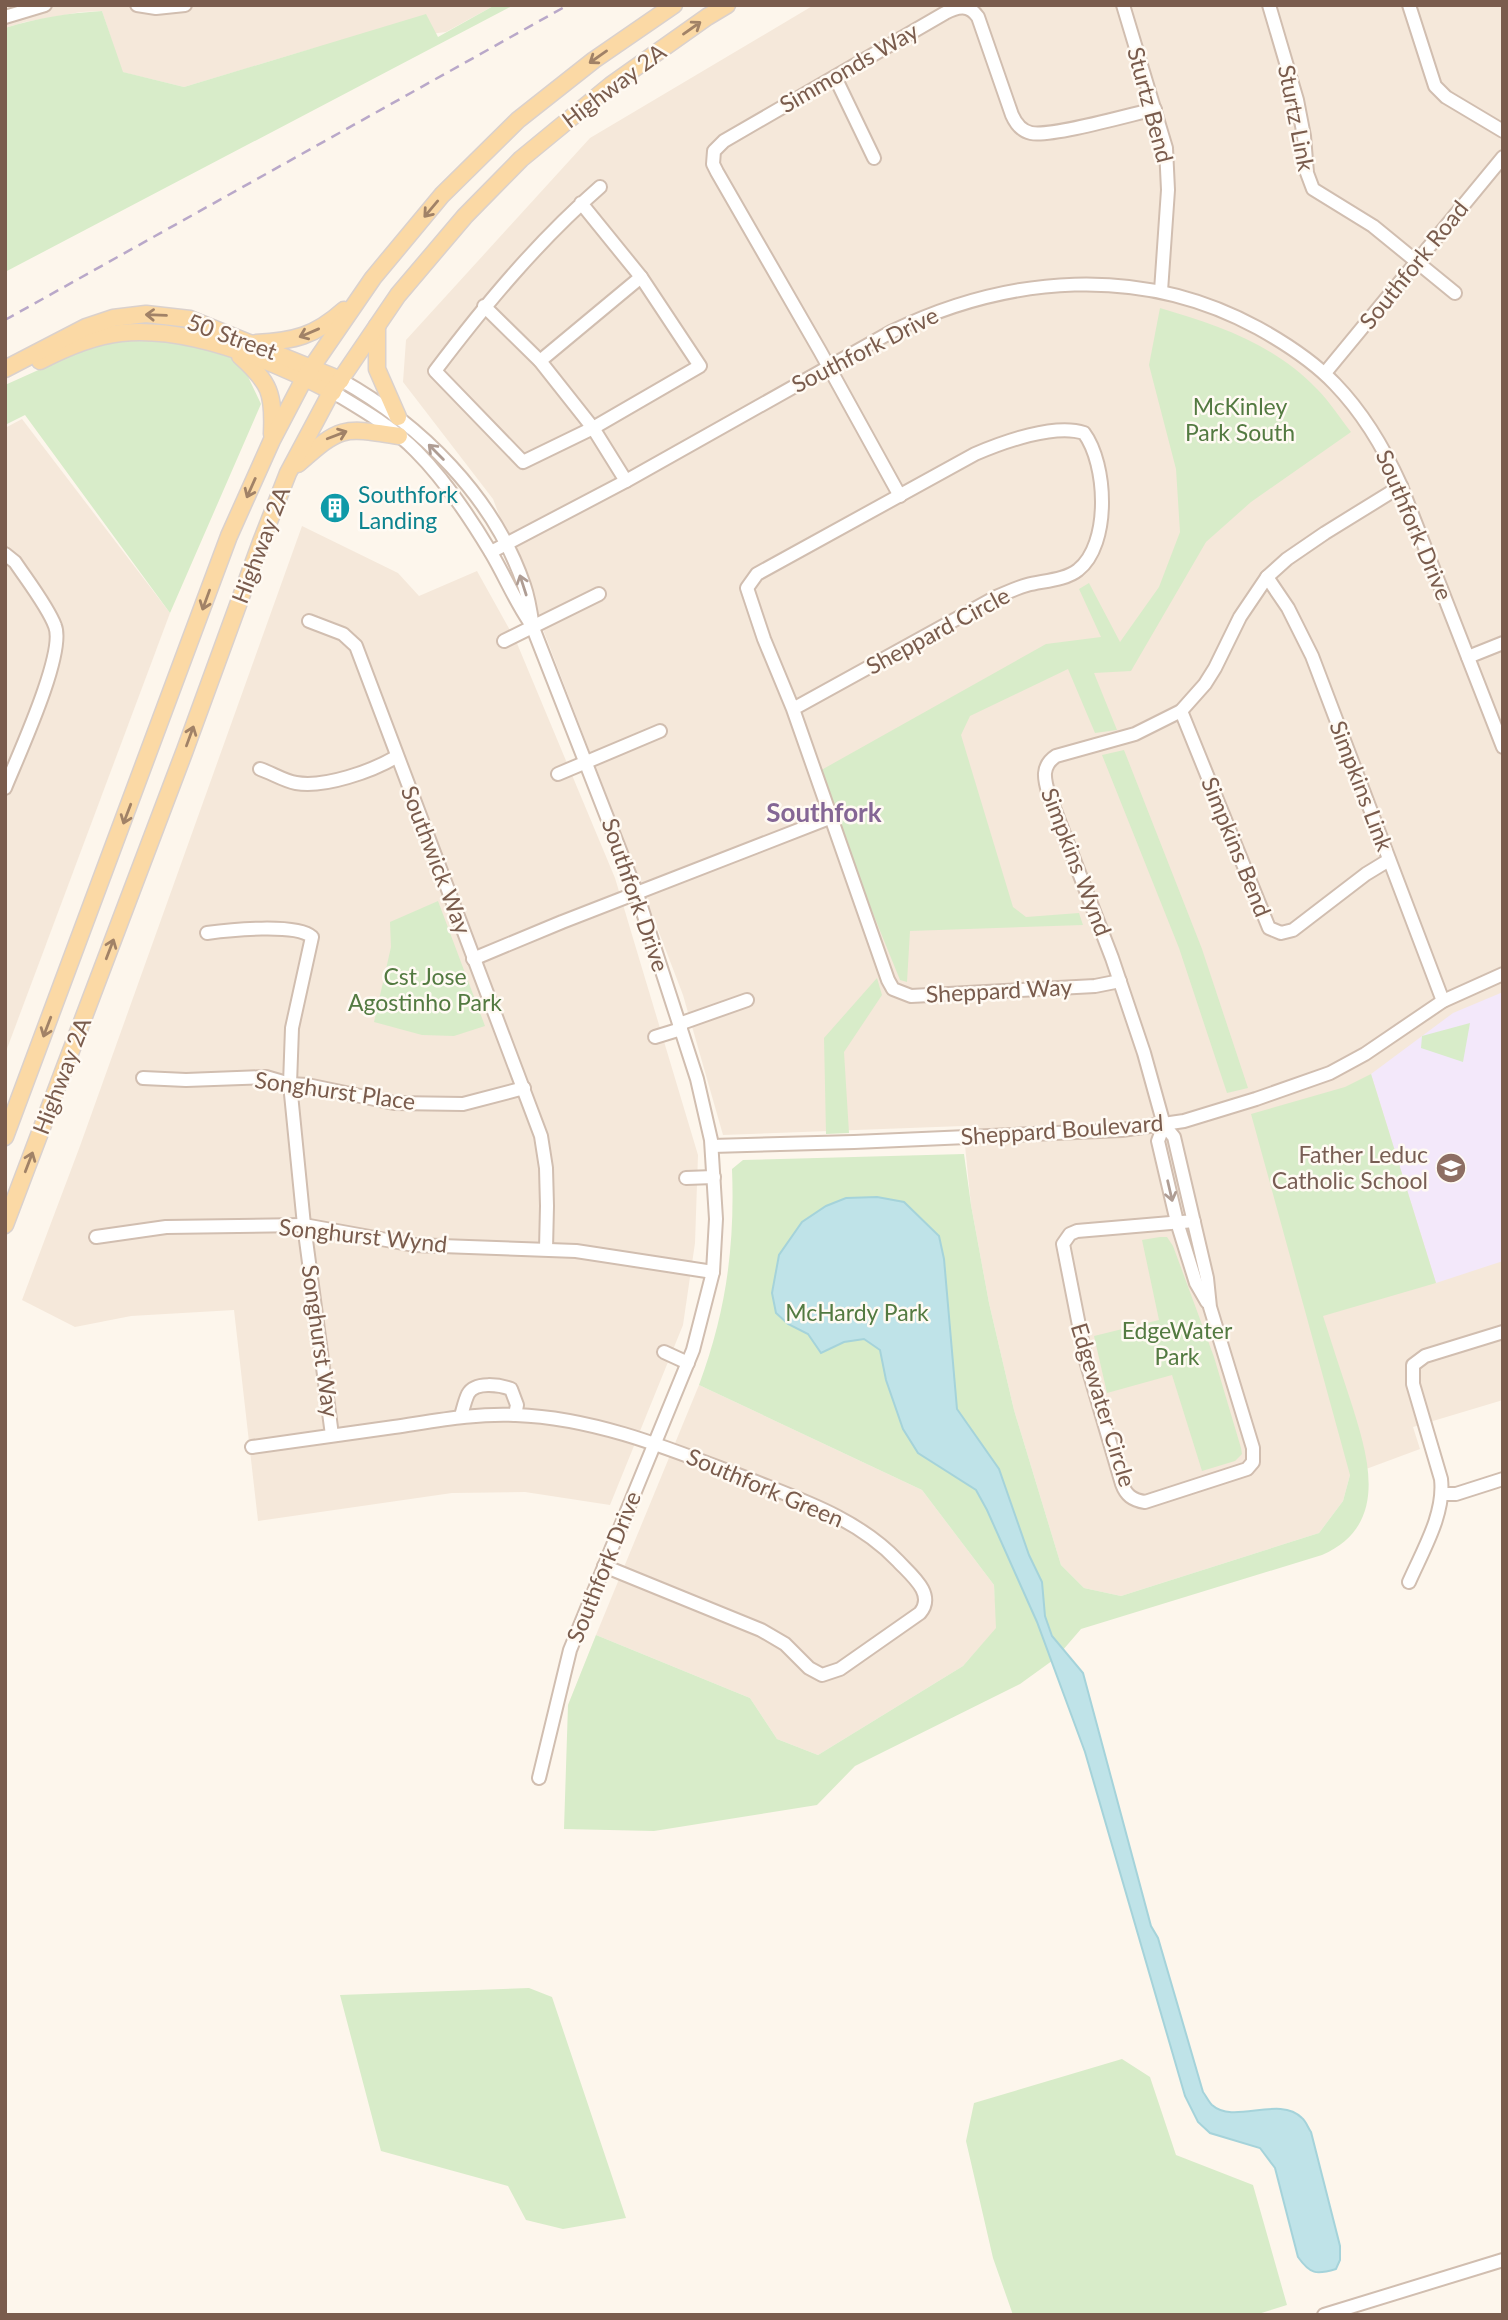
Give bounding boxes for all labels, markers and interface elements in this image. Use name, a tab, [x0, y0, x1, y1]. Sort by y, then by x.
street label: Simmonds Way	[774, 16, 923, 118]
one-way arrow	[682, 21, 701, 35]
street label: Highway 2A	[556, 37, 671, 133]
street label: Sturtz Bend	[1122, 44, 1180, 166]
one-way arrow	[589, 50, 608, 65]
street label: Sturtz Link	[1273, 62, 1321, 174]
street label: Southfork Road	[1353, 195, 1473, 334]
one-way arrow	[423, 199, 439, 217]
street label: Southfork Drive	[787, 300, 942, 398]
street label: 50 Street	[184, 307, 282, 365]
one-way arrow	[145, 308, 168, 321]
one-way arrow	[299, 327, 320, 340]
park label: McKinley Park South	[1185, 392, 1295, 446]
one-way arrow	[326, 428, 348, 440]
one-way arrow	[428, 444, 445, 461]
street label: Southfork Drive	[1371, 445, 1459, 604]
one-way arrow	[244, 477, 257, 498]
place label: Southfork Landing	[358, 480, 458, 534]
street label: Highway 2A	[225, 482, 295, 607]
building icon: Southfork Landing	[318, 491, 352, 525]
one-way arrow	[516, 575, 528, 597]
street label: Sheppard Circle	[861, 581, 1014, 680]
one-way arrow	[199, 589, 211, 611]
street label: Simpkins Link	[1324, 716, 1400, 855]
one-way arrow	[185, 725, 197, 747]
street label: Simpkins Bend	[1196, 773, 1278, 921]
street label: Southwick Way	[396, 781, 478, 938]
street label: Simpkins Wynd	[1036, 784, 1118, 940]
district label: Southfork	[766, 796, 882, 828]
one-way arrow	[120, 802, 132, 824]
street label: Southfork Drive	[597, 814, 675, 975]
one-way arrow	[105, 938, 117, 960]
park label: Cst Jose Agostinho Park	[348, 962, 502, 1016]
street label: Sheppard Way	[925, 972, 1073, 1008]
street label: Highway 2A	[26, 1013, 96, 1138]
one-way arrow	[40, 1015, 52, 1037]
street label: Songhurst Place	[253, 1065, 417, 1115]
street label: Sheppard Boulevard	[960, 1108, 1164, 1150]
place label: Father Leduc Catholic School	[1272, 1140, 1428, 1194]
one-way arrow	[24, 1151, 37, 1173]
school or university icon: Father Leduc Catholic School	[1434, 1151, 1468, 1185]
one-way arrow	[1163, 1179, 1177, 1202]
street label: Songhurst Wynd	[278, 1212, 449, 1258]
street label: Songhurst Way	[296, 1263, 346, 1419]
park label: McHardy Park	[785, 1298, 929, 1326]
park label: EdgeWater Park	[1122, 1316, 1233, 1370]
street label: Edgewater Circle	[1066, 1319, 1142, 1490]
street label: Southfork Green	[683, 1441, 848, 1533]
street label: Southfork Drive	[560, 1487, 646, 1646]

